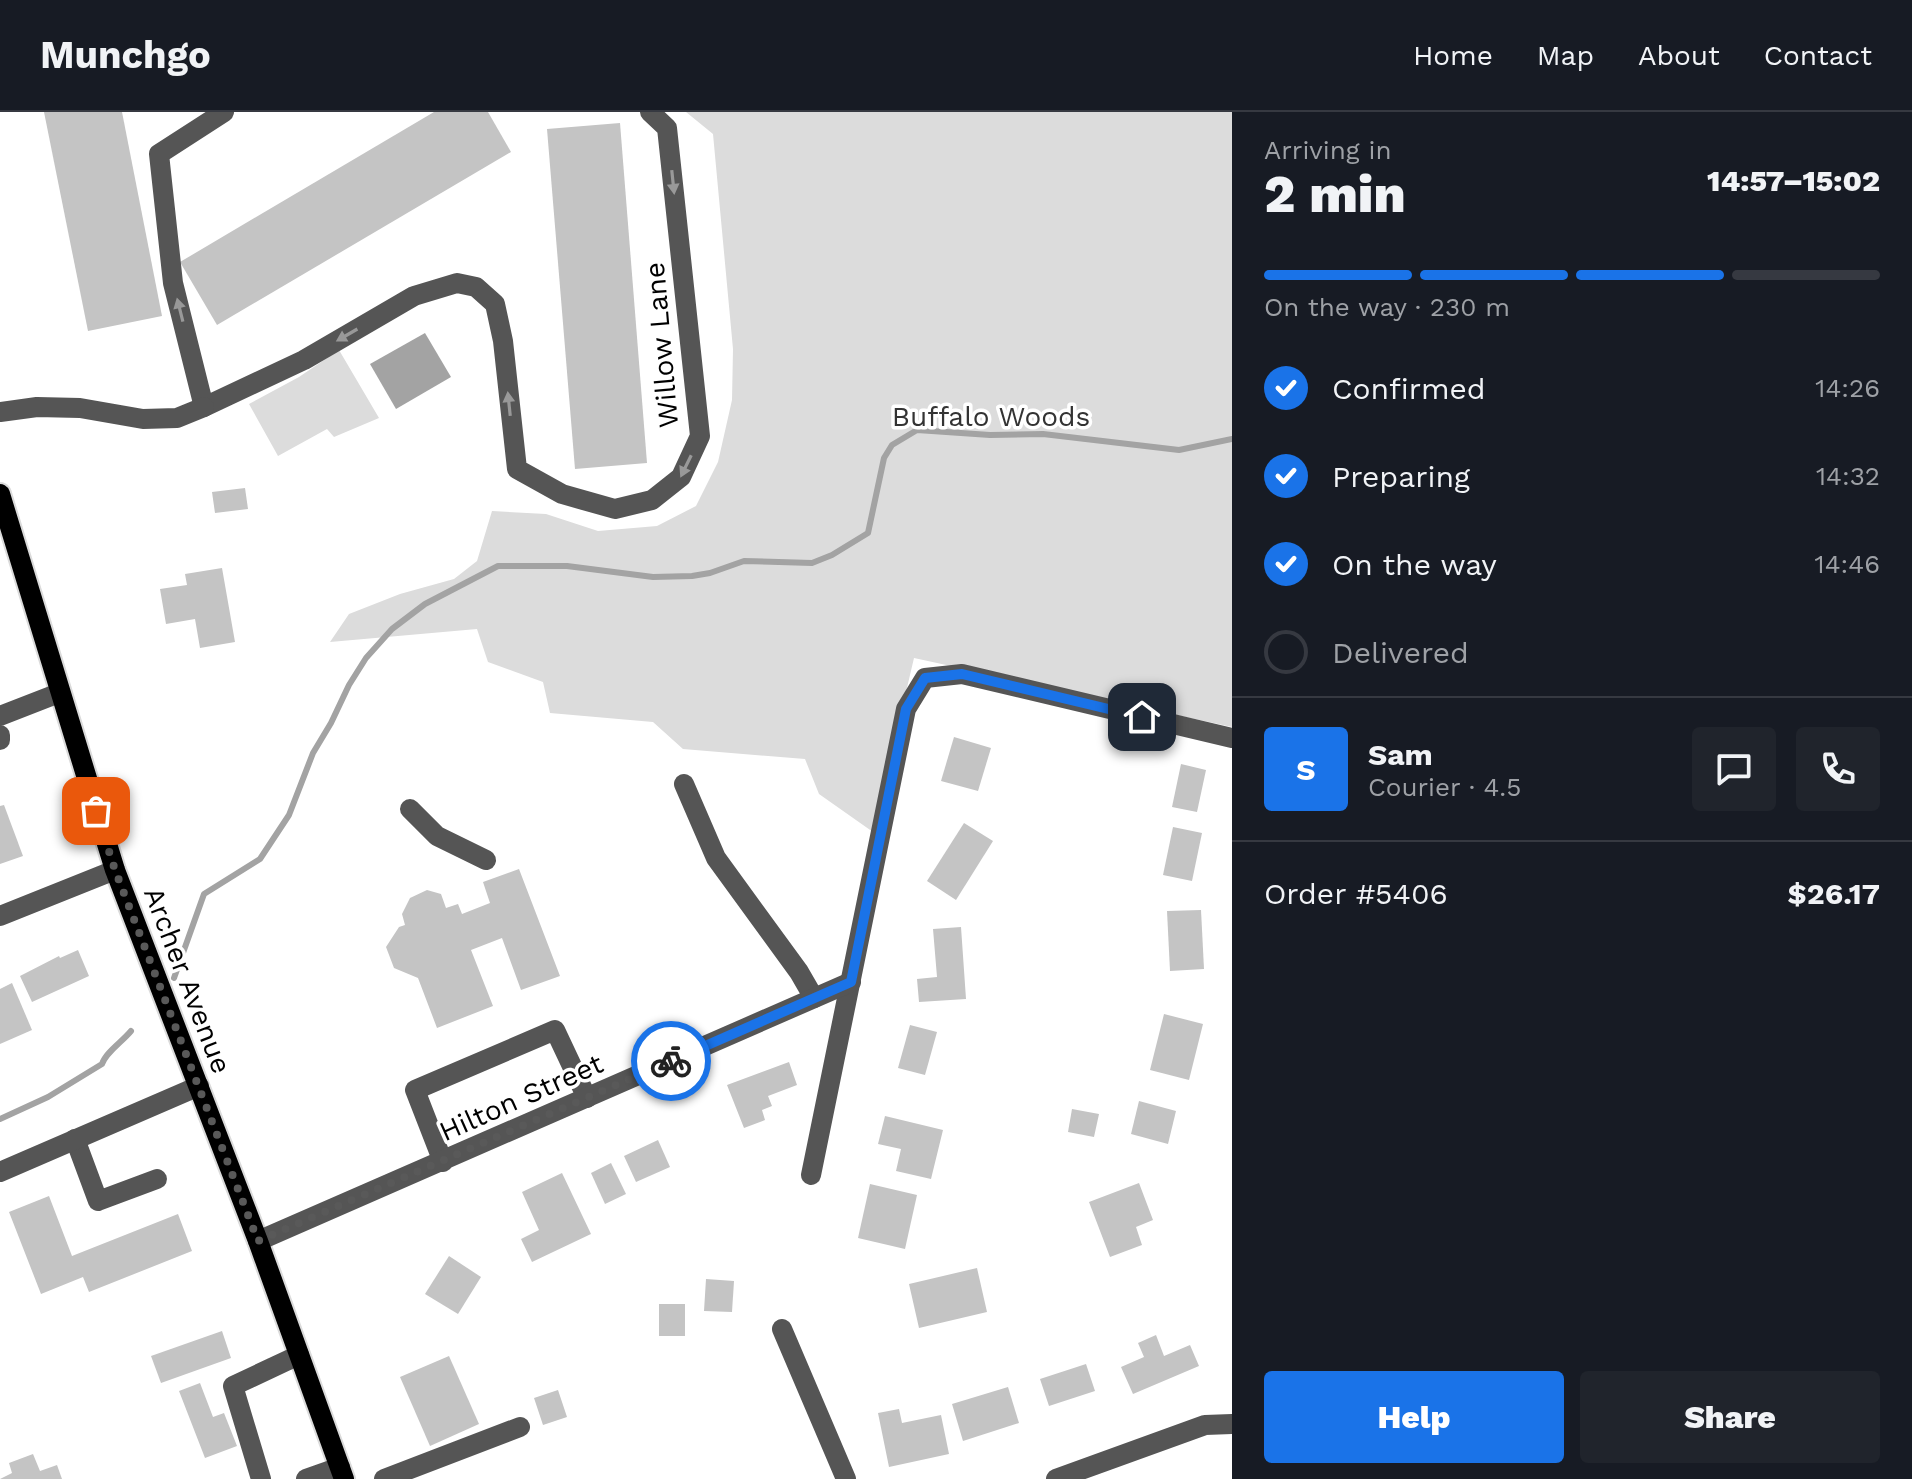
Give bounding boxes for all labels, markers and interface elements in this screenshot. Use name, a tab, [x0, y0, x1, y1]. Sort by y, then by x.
text: Munchgo	[40, 33, 211, 77]
text: Home	[1413, 39, 1493, 72]
text: Map	[1537, 39, 1594, 72]
text: About	[1638, 39, 1720, 72]
text: Contact	[1764, 39, 1872, 72]
text: Arriving in	[1264, 135, 1392, 165]
text: 14:57–15:02	[1707, 163, 1880, 198]
text: 2 min	[1264, 164, 1406, 225]
one-way arrow	[667, 170, 680, 195]
street label: Willow Lane	[638, 261, 685, 429]
text: On the way · 230 m	[1264, 292, 1510, 322]
one-way arrow	[173, 297, 185, 322]
one-way arrow	[335, 328, 358, 342]
icon: check	[1264, 366, 1308, 410]
text: Confirmed	[1332, 371, 1486, 406]
text: 14:26	[1815, 373, 1880, 403]
one-way arrow	[503, 391, 516, 416]
park label: Buffalo Woods	[892, 400, 1090, 433]
one-way arrow	[679, 454, 693, 477]
icon: check	[1264, 454, 1308, 498]
text: Preparing	[1332, 459, 1470, 494]
text: 14:32	[1816, 461, 1880, 491]
icon: check	[1264, 542, 1308, 586]
text: On the way	[1332, 547, 1497, 582]
text: 14:46	[1815, 549, 1880, 579]
text: Delivered	[1332, 635, 1469, 670]
pin	[1108, 683, 1176, 751]
icon: home	[1120, 695, 1164, 739]
button: chat	[1692, 727, 1776, 811]
button: phone	[1796, 727, 1880, 811]
text: Sam	[1368, 737, 1433, 772]
text: S	[1296, 752, 1316, 787]
text: Courier · 4.5	[1368, 772, 1521, 802]
pin	[62, 777, 130, 845]
icon: bag	[74, 789, 118, 833]
text: Order #5406	[1264, 876, 1448, 911]
text: $26.17	[1788, 876, 1880, 911]
street label: Archer Avenue	[137, 882, 238, 1078]
courier	[631, 1021, 711, 1101]
icon: bike	[649, 1039, 693, 1083]
street label: Hilton Street	[434, 1047, 608, 1148]
button: Help	[1264, 1371, 1564, 1463]
button: Share	[1580, 1371, 1880, 1463]

